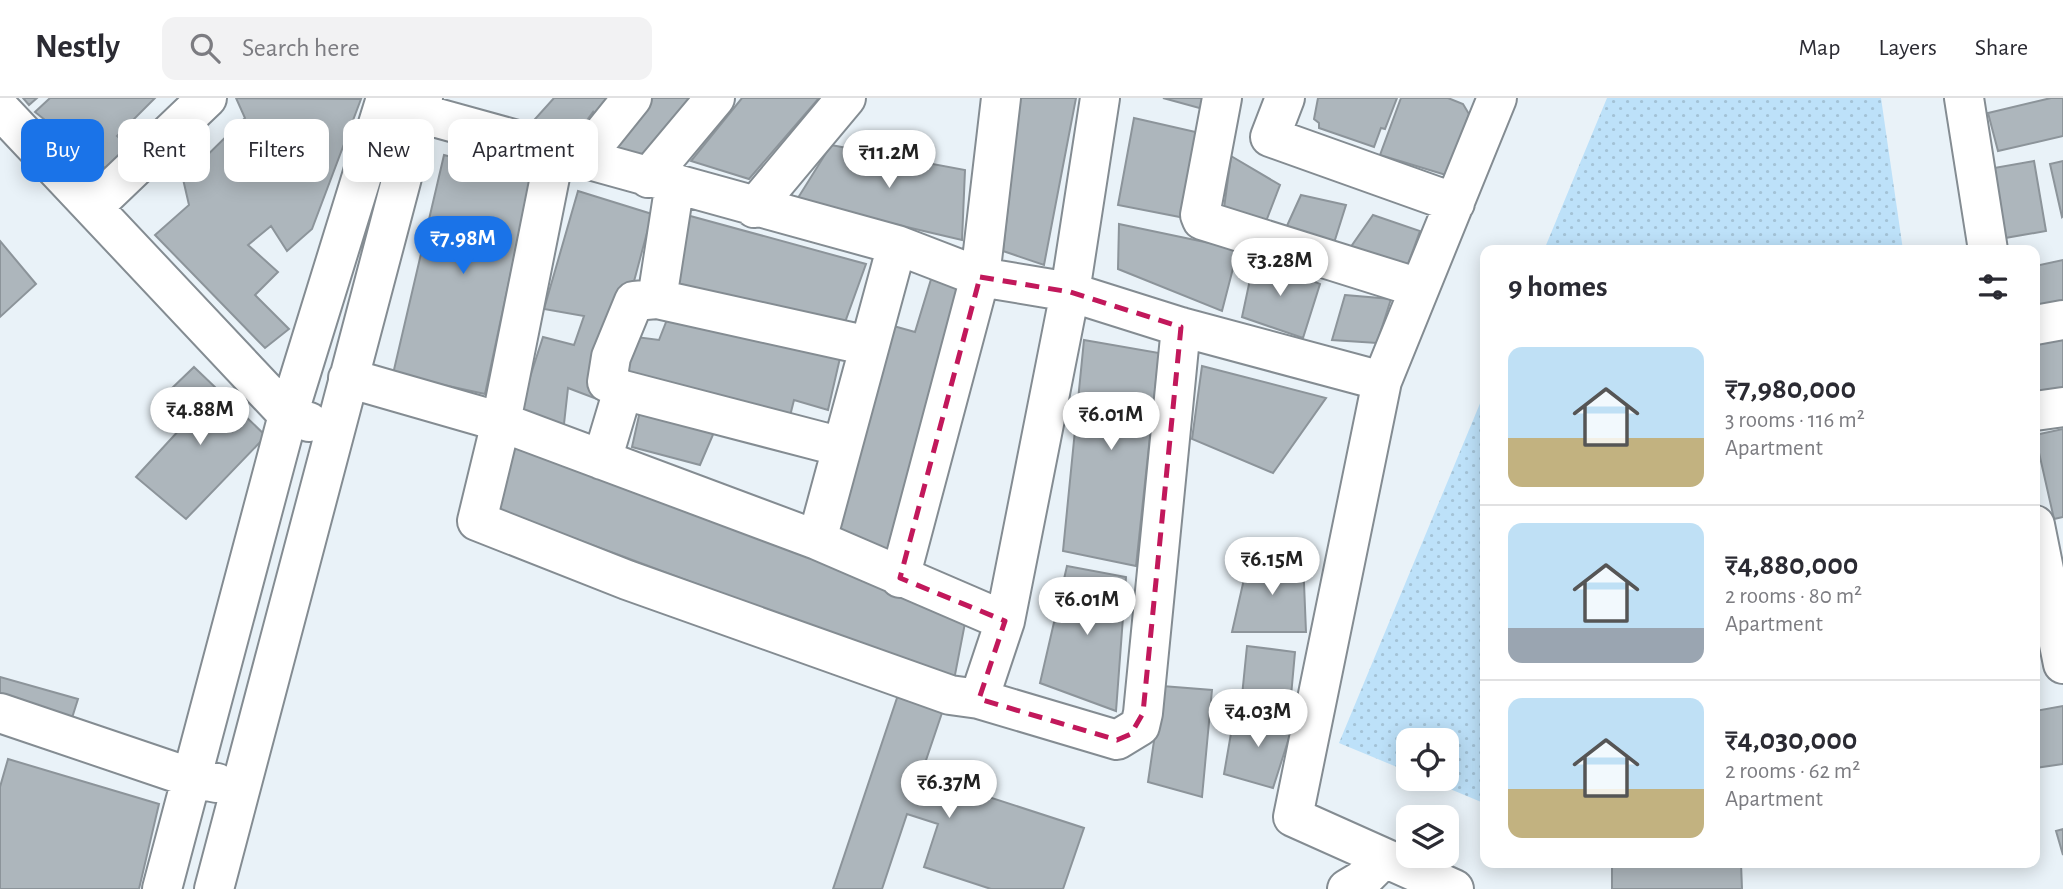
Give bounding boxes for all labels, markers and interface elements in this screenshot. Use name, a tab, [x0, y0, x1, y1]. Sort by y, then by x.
search box	[162, 17, 652, 80]
icon: search	[186, 29, 224, 67]
text: Nestly	[35, 31, 120, 64]
text: Search here	[242, 35, 360, 61]
text: Map	[1798, 36, 1840, 60]
text: Layers	[1878, 36, 1937, 60]
text: Share	[1975, 36, 2028, 60]
chip: Buy	[21, 119, 104, 182]
chip: Rent	[118, 119, 210, 182]
chip: Filters	[224, 119, 329, 182]
chip: New	[343, 119, 434, 182]
chip: Apartment	[448, 119, 598, 182]
pin: ₹11.2M	[832, 130, 946, 190]
text: ₹11.2M	[859, 141, 919, 164]
pin: ₹7.98M	[406, 216, 520, 276]
text: ₹7.98M	[430, 227, 496, 250]
pin: ₹3.28M	[1223, 238, 1337, 298]
text: ₹3.28M	[1247, 249, 1313, 272]
icon: filters	[1974, 268, 2012, 306]
text: 9 homes	[1508, 272, 1608, 302]
text: ₹7,980,000	[1725, 374, 1856, 404]
icon: home	[1564, 375, 1648, 459]
pin: ₹4.88M	[143, 388, 257, 447]
pin: ₹6.01M	[1054, 392, 1168, 452]
text: ₹4.88M	[166, 398, 234, 421]
text: ₹6.01M	[1079, 403, 1143, 426]
text: 3 rooms · 116 m²	[1725, 409, 1865, 432]
text: Apartment	[1725, 437, 1823, 460]
pin: ₹6.15M	[1215, 538, 1329, 597]
text: ₹6.15M	[1241, 548, 1303, 571]
text: ₹4,880,000	[1725, 550, 1859, 580]
icon: home	[1564, 551, 1648, 635]
pin: ₹6.01M	[1030, 578, 1144, 637]
text: 2 rooms · 80 m²	[1725, 585, 1862, 608]
text: ₹6.01M	[1055, 588, 1119, 611]
text: Apartment	[1725, 613, 1823, 636]
pin: ₹4.03M	[1201, 690, 1315, 749]
text: ₹4.03M	[1225, 700, 1291, 723]
text: ₹4,030,000	[1725, 725, 1857, 755]
icon: home	[1564, 726, 1648, 810]
map controls	[1396, 728, 1459, 868]
button: locate	[1396, 728, 1459, 791]
pin: ₹6.37M	[892, 760, 1006, 820]
text: 2 rooms · 62 m²	[1725, 760, 1860, 783]
text: ₹6.37M	[917, 771, 981, 794]
text: Apartment	[1725, 788, 1823, 811]
button: layers	[1396, 805, 1459, 868]

